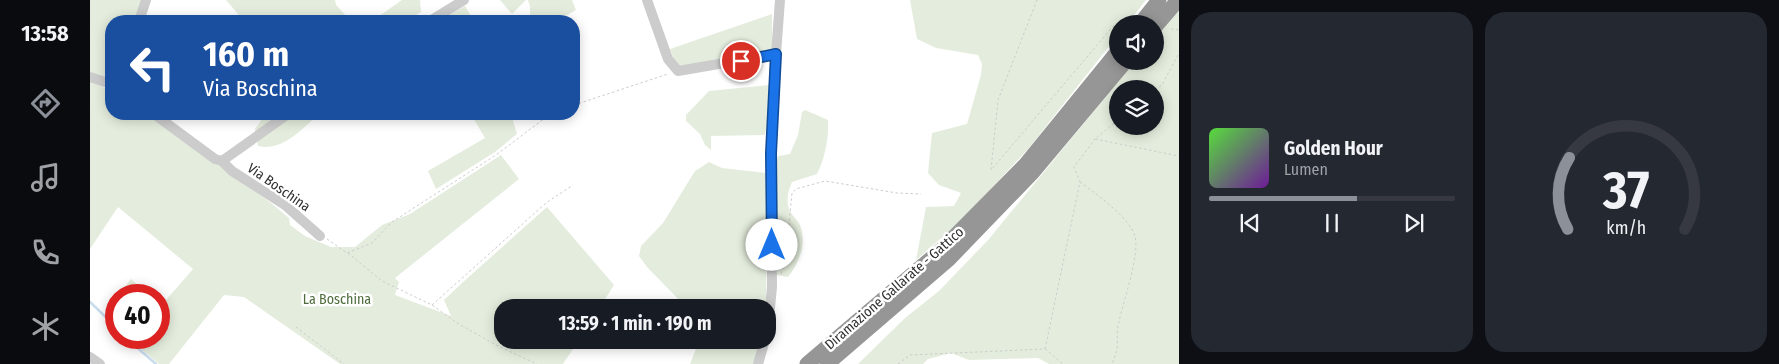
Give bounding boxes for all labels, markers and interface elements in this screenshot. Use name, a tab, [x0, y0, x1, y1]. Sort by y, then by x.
map controls	[1109, 15, 1164, 135]
button: sound	[1109, 15, 1164, 70]
text: 13:58	[21, 20, 69, 47]
text: 160 m	[203, 33, 289, 75]
icon: left	[120, 35, 185, 100]
pin	[720, 40, 762, 82]
icon: arrive	[727, 47, 755, 75]
text: Via Boschina	[203, 75, 318, 102]
button: layers	[1109, 80, 1164, 135]
icon: directions	[28, 86, 63, 121]
text: Golden Hour	[1284, 137, 1383, 160]
text: 37	[1602, 159, 1649, 222]
icon: music	[28, 160, 63, 195]
street label: Via Boschina	[244, 160, 314, 215]
text: Lumen	[1284, 160, 1328, 179]
icon: previous	[1236, 209, 1264, 237]
icon: pause	[1318, 209, 1346, 237]
icon: next	[1400, 209, 1428, 237]
text: km/h	[1606, 217, 1646, 239]
position arrow	[745, 218, 797, 270]
street label: Diramazione Gallarate - Gattico	[821, 223, 967, 353]
icon: phone	[28, 235, 63, 270]
speed limit sign: 40	[105, 284, 170, 349]
park label: La Boschina	[303, 291, 371, 308]
icon: climate	[28, 309, 63, 344]
text: 13:59 · 1 min · 190 m	[559, 312, 711, 335]

